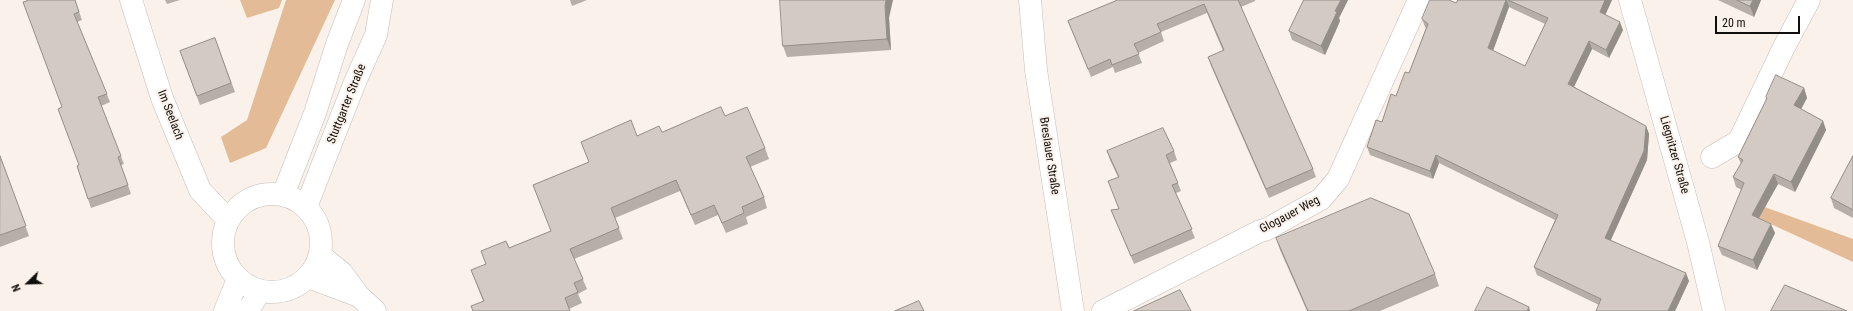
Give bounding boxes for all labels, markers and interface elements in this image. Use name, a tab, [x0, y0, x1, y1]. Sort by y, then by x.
scale bar	[1717, 8, 1802, 34]
text: 20 m	[1722, 16, 1746, 30]
street label: Stuttgarter Straße	[324, 62, 370, 146]
street label: Im Seelach	[154, 88, 186, 142]
street label: Liegnitzer Straße	[1656, 114, 1692, 196]
street label: Breslauer Straße	[1036, 116, 1062, 196]
street label: Glogauer Weg	[1258, 193, 1322, 237]
north arrow	[8, 263, 48, 303]
text: N	[9, 282, 24, 294]

